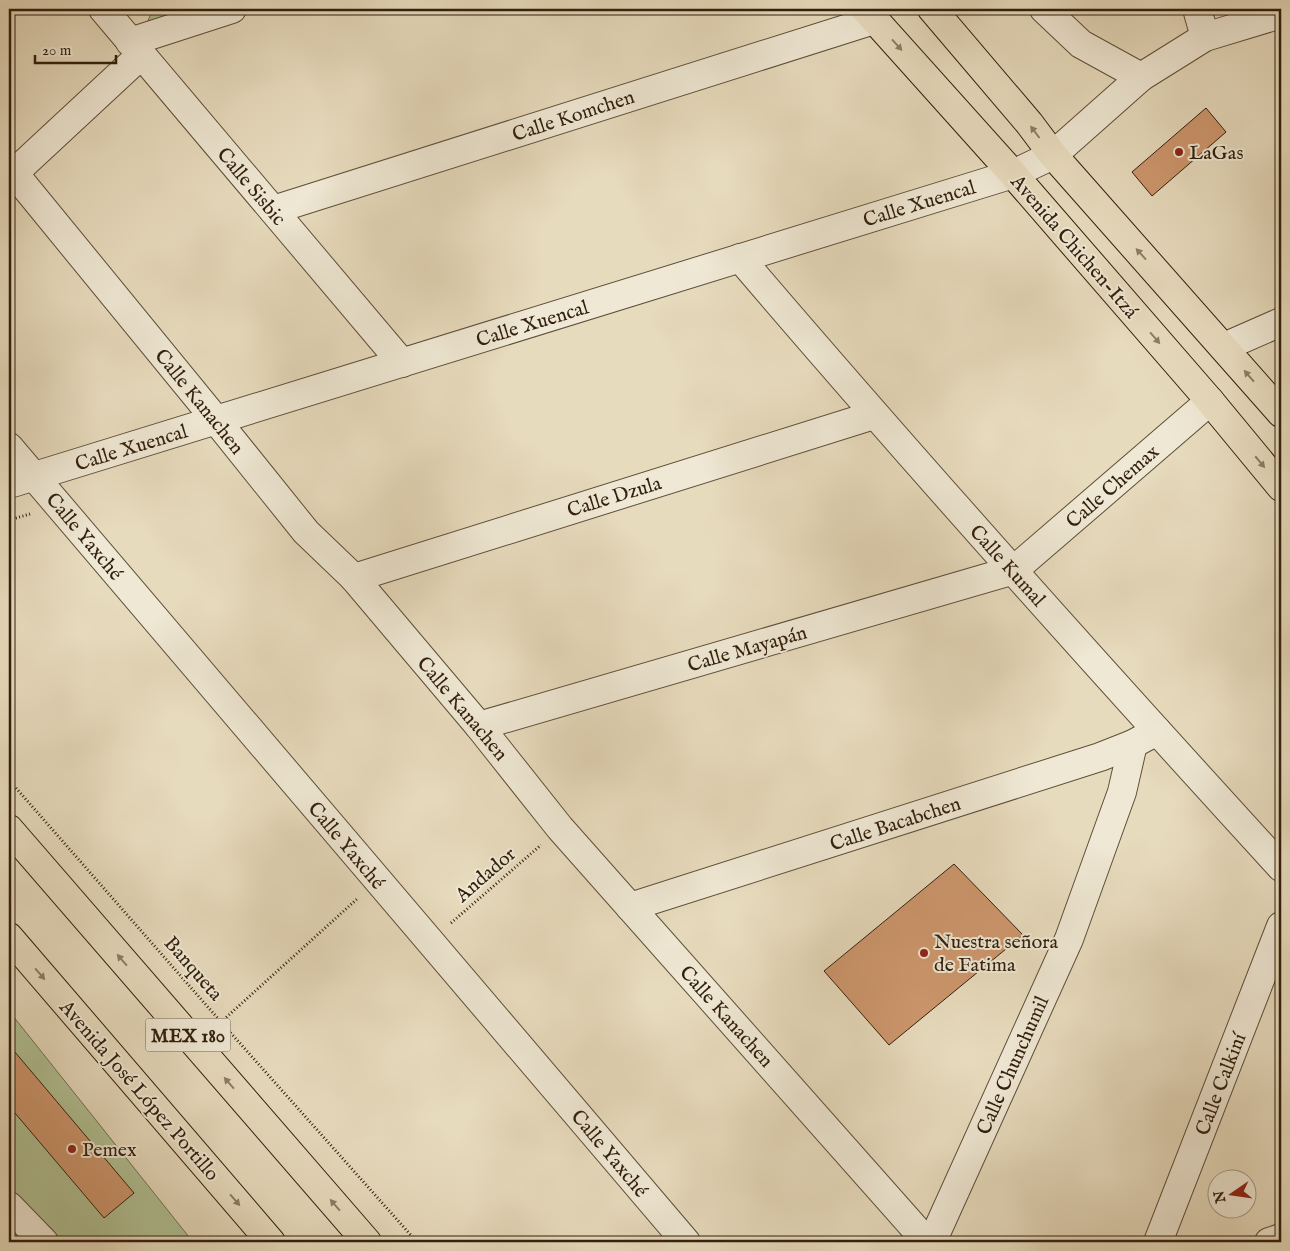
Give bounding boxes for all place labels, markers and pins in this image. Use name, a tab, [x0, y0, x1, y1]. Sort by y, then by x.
place label: LaGas	[1189, 141, 1243, 166]
marker: LaGas	[1173, 146, 1185, 158]
place label: Nuestra señora de Fatima	[934, 930, 1058, 978]
marker: Nuestra señora de Fatima	[918, 947, 930, 959]
place label: Pemex	[82, 1138, 137, 1163]
marker: Pemex	[66, 1143, 78, 1155]

